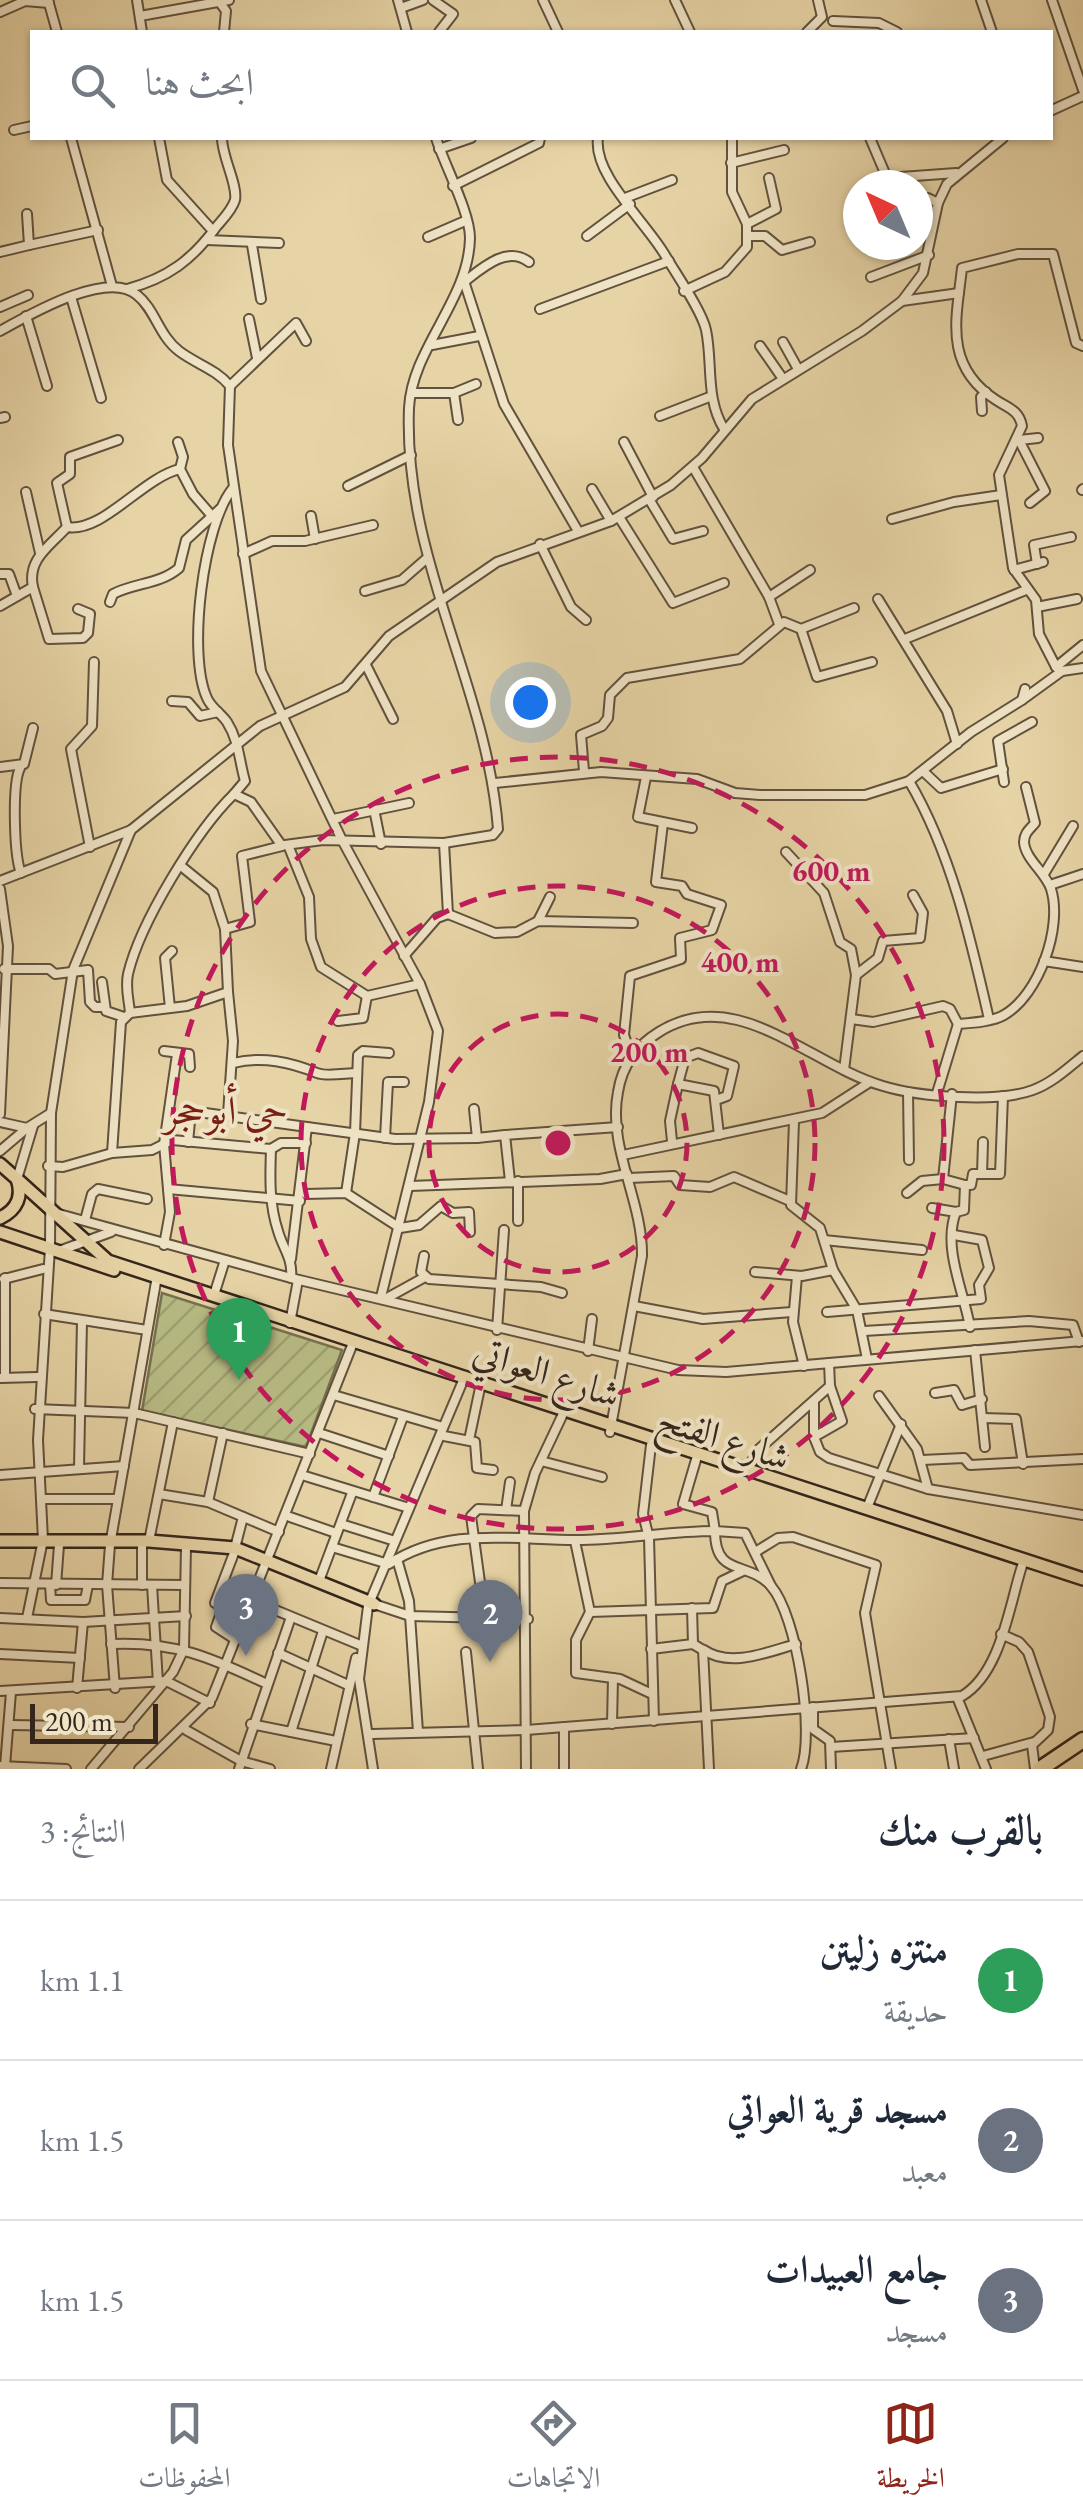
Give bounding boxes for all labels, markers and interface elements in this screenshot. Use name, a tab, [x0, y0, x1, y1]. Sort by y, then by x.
search box	[30, 30, 1053, 140]
text: ابحث هنا	[145, 57, 254, 106]
icon: search	[65, 58, 120, 113]
north arrow	[843, 170, 933, 260]
your location	[505, 677, 556, 728]
text: 600 m	[792, 851, 870, 890]
text: 400 m	[701, 942, 779, 981]
text: 200 m	[610, 1032, 688, 1071]
district label: حي أبوحجر	[160, 1082, 288, 1143]
centre of rings	[540, 1125, 576, 1161]
pin: 1	[206, 1298, 272, 1380]
street label: شارع العواتي	[465, 1325, 627, 1425]
street label: شارع الفتح	[648, 1393, 796, 1491]
pin: 3	[214, 1574, 278, 1656]
pin: 2	[458, 1580, 522, 1662]
scale bar	[30, 1699, 158, 1744]
text: 200 m	[45, 1703, 113, 1739]
text: بالقرب منك	[878, 1802, 1043, 1857]
text: النتائج: 3	[40, 1810, 126, 1852]
text: منتزه زليتن	[820, 1924, 948, 1973]
text: 1.1 km	[40, 1959, 124, 2001]
text: 1	[1002, 1959, 1019, 2001]
text: حديقة	[883, 1990, 948, 2032]
text: مسجد قرية العواتي	[727, 2084, 948, 2133]
text: 1.5 km	[40, 2119, 124, 2161]
text: 2	[1002, 2119, 1019, 2161]
text: معبد	[901, 2150, 948, 2192]
text: جامع العبيدات	[765, 2244, 948, 2293]
text: 1.5 km	[40, 2279, 124, 2321]
text: 3	[1002, 2279, 1019, 2321]
text: مسجد	[885, 2310, 948, 2352]
tab: المحفوظات	[138, 2396, 230, 2505]
tab: الاتجاهات	[507, 2396, 600, 2505]
tab: الخريطة	[877, 2396, 945, 2505]

